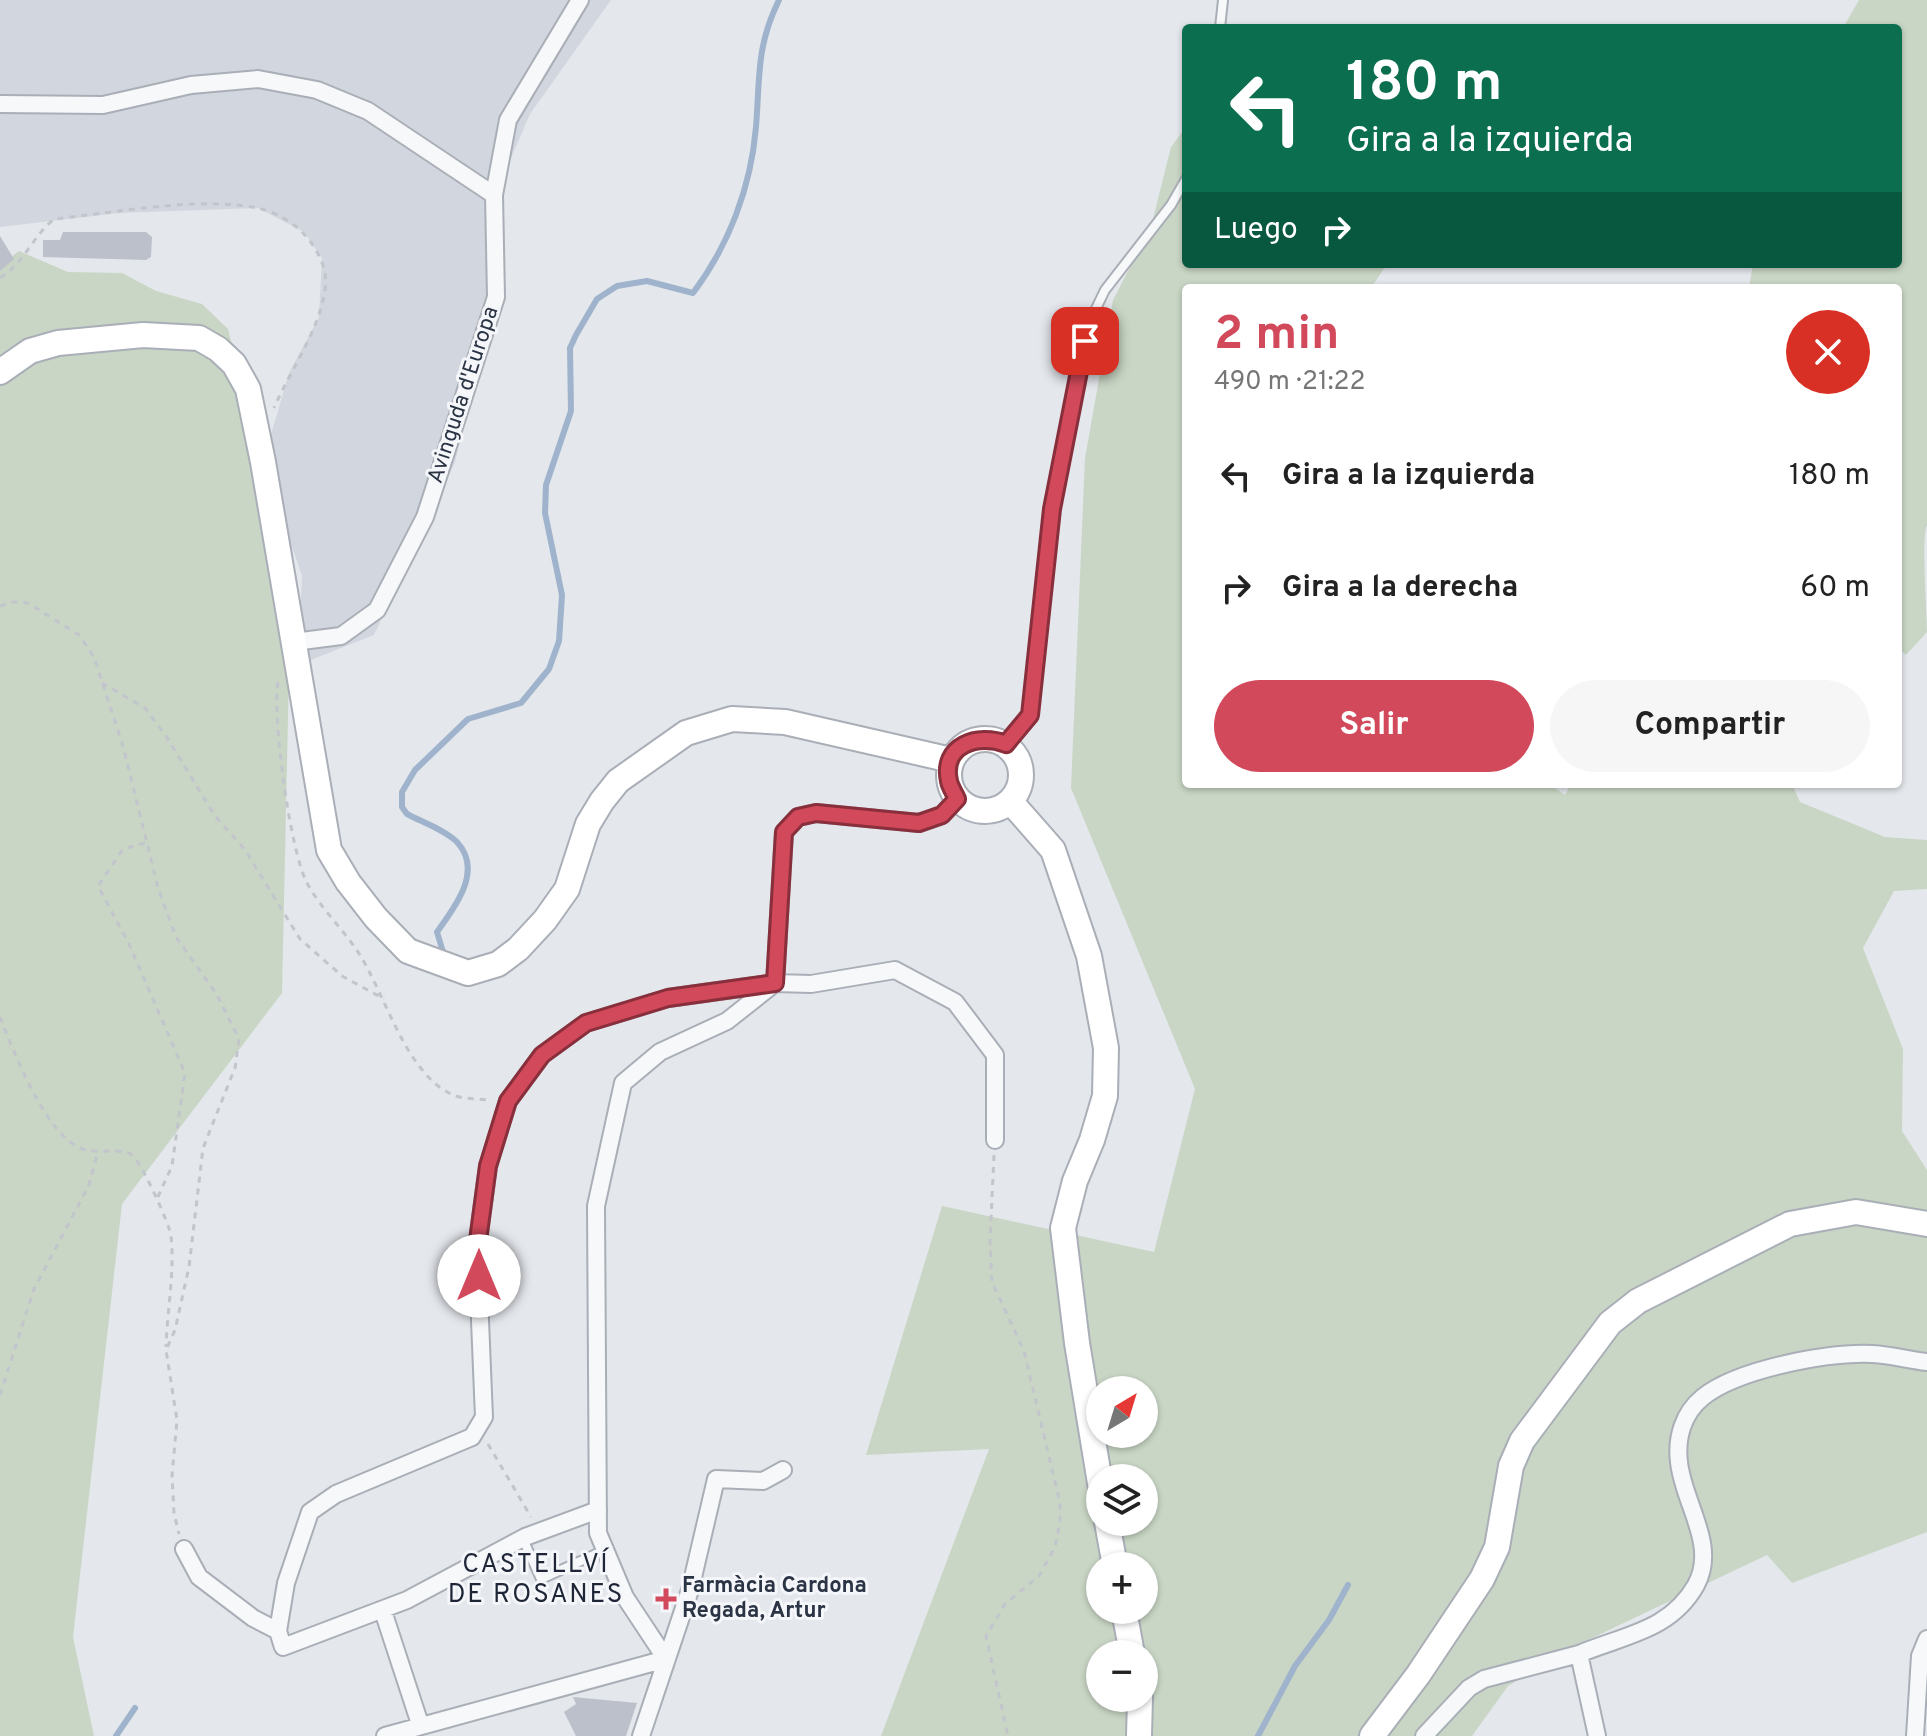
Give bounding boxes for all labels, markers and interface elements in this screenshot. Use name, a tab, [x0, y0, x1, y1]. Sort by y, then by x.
text: 180 m	[1346, 50, 1503, 120]
icon: left	[1214, 56, 1318, 160]
text: Gira a la izquierda	[1346, 119, 1633, 165]
icon: right	[1314, 208, 1358, 252]
text: Luego	[1214, 212, 1298, 249]
street label: Avinguda d'Europa	[423, 303, 505, 487]
text: 2 min	[1214, 306, 1339, 366]
pin	[1051, 307, 1119, 375]
button: close	[1786, 310, 1870, 394]
icon: arrive	[1063, 319, 1107, 363]
text: 490 m · 21:22	[1214, 366, 1365, 399]
icon: left	[1214, 454, 1258, 498]
text: Gira a la izquierda	[1282, 458, 1535, 495]
text: 180 m	[1789, 458, 1870, 495]
icon: right	[1214, 566, 1258, 610]
text: Gira a la derecha	[1282, 570, 1518, 607]
text: 60 m	[1800, 570, 1870, 607]
button: Salir	[1214, 680, 1534, 772]
button: Compartir	[1550, 680, 1870, 772]
position arrow	[437, 1234, 521, 1318]
north arrow	[1086, 1376, 1158, 1448]
map controls	[1086, 1376, 1158, 1712]
button: layers	[1086, 1464, 1158, 1536]
district label: CASTELLVÍ DE ROSANES	[448, 1547, 624, 1612]
button: +	[1086, 1552, 1158, 1624]
place label: Farmàcia Cardona Regada, Artur	[682, 1573, 867, 1625]
marker: Farmàcia Cardona Regada, Artur	[657, 1590, 675, 1608]
button: −	[1086, 1640, 1158, 1712]

